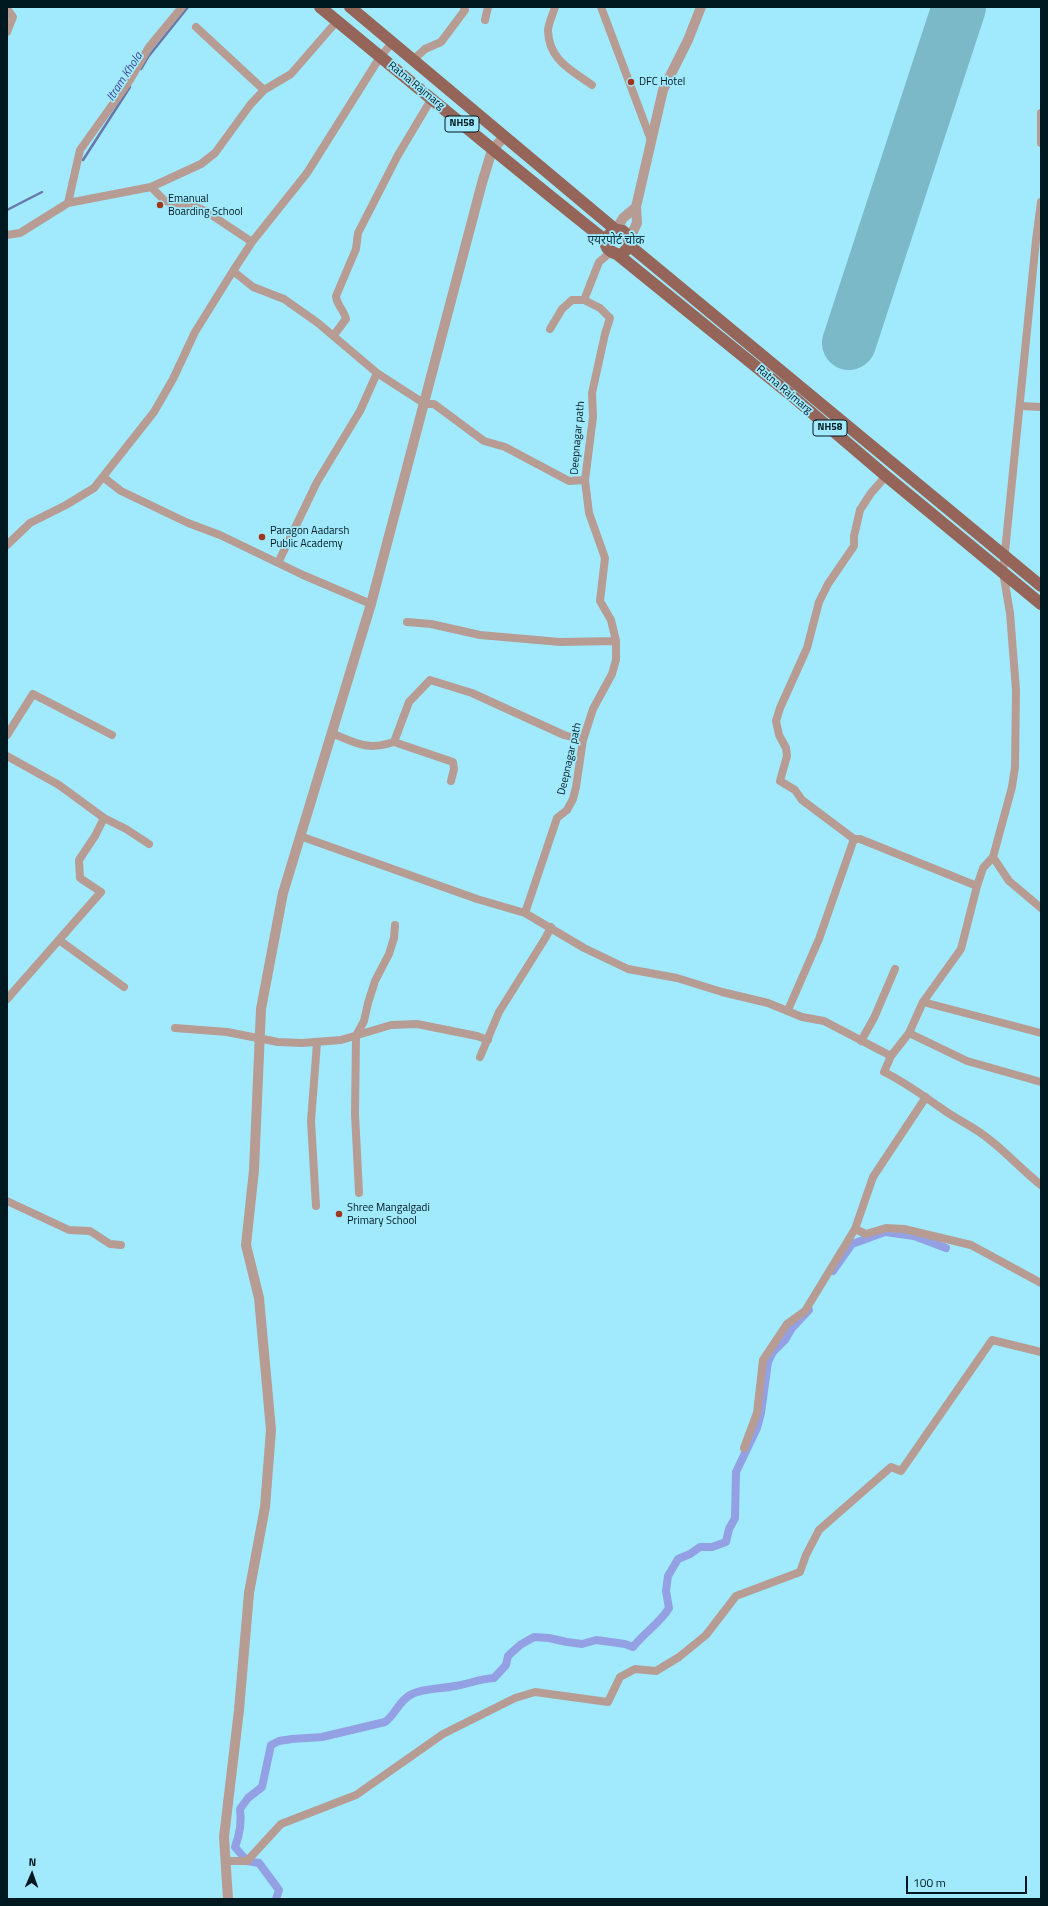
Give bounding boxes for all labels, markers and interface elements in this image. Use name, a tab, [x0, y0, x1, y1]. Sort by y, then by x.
water label: Itram Khola	[104, 50, 146, 104]
street label: Ratna Rajmarg	[385, 59, 447, 113]
place label: DFC Hotel	[639, 75, 685, 89]
marker: DFC Hotel	[626, 77, 636, 87]
road number: NH58	[445, 116, 479, 132]
place label: Emanual Boarding School	[168, 192, 243, 218]
marker: Emanual Boarding School	[155, 200, 165, 210]
district label: एयरपोर्ट चोक	[587, 234, 645, 248]
street label: Ratna Rajmarg	[753, 363, 815, 417]
street label: Deepnagar path	[568, 401, 588, 475]
road number: NH58	[813, 420, 847, 436]
place label: Paragon Aadarsh Public Academy	[270, 524, 349, 550]
marker: Paragon Aadarsh Public Academy	[257, 532, 267, 542]
street label: Deepnagar path	[555, 722, 585, 796]
place label: Shree Mangalgadi Primary School	[347, 1201, 430, 1227]
marker: Shree Mangalgadi Primary School	[334, 1209, 344, 1219]
north arrow	[12, 1854, 52, 1894]
text: N	[28, 1854, 37, 1870]
scale bar	[908, 1868, 1029, 1894]
text: 100 m	[913, 1873, 946, 1892]

